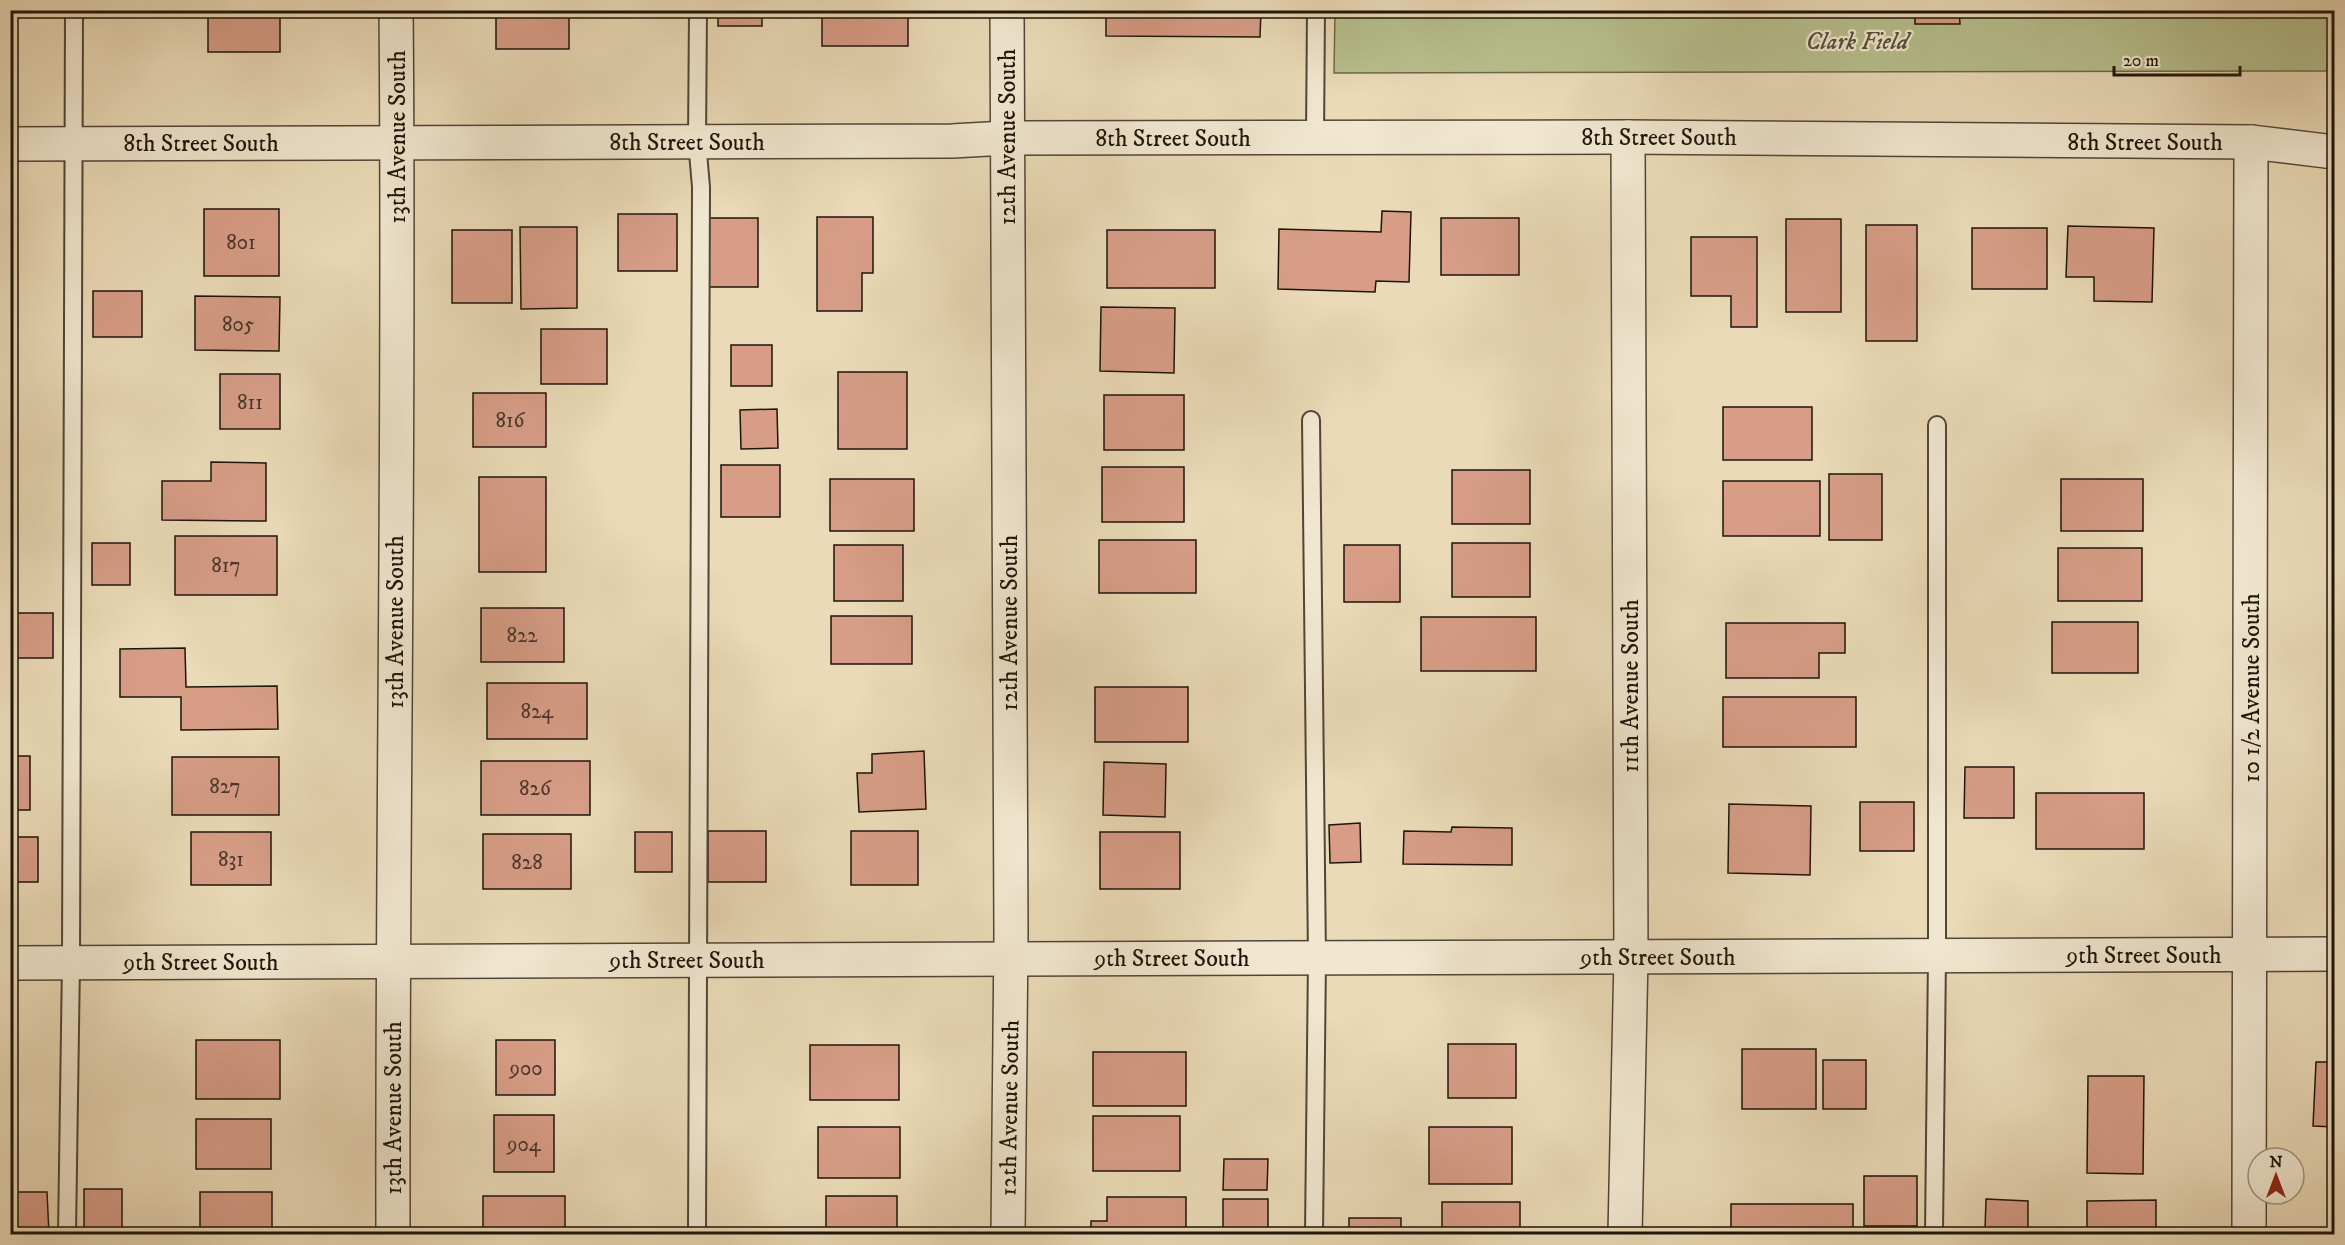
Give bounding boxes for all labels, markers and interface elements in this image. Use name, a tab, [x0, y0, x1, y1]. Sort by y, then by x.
park label: Clark Field	[1806, 27, 1912, 57]
scale bar	[2114, 39, 2240, 77]
street label: 12th Avenue South	[993, 48, 1023, 225]
street label: 13th Avenue South	[383, 50, 413, 224]
text: 20 m	[2123, 50, 2159, 72]
street label: 8th Street South	[1581, 123, 1737, 153]
street label: 8th Street South	[1095, 124, 1251, 154]
street label: 8th Street South	[609, 128, 765, 158]
street label: 8th Street South	[2067, 128, 2223, 158]
street label: 8th Street South	[123, 129, 279, 159]
house number: 801	[226, 230, 256, 256]
house number: 805	[222, 312, 254, 338]
house number: 811	[237, 390, 263, 416]
house number: 816	[495, 408, 526, 434]
street label: 12th Avenue South	[995, 534, 1025, 711]
street label: 13th Avenue South	[381, 535, 411, 709]
house number: 817	[211, 553, 241, 579]
street label: 10 1/2 Avenue South	[2237, 593, 2267, 783]
street label: 11th Avenue South	[1616, 599, 1646, 773]
house number: 822	[506, 623, 538, 649]
house number: 824	[521, 699, 554, 725]
house number: 827	[209, 774, 241, 800]
house number: 826	[519, 776, 552, 802]
house number: 831	[218, 847, 244, 873]
house number: 828	[511, 850, 543, 876]
street label: 9th Street South	[2065, 941, 2222, 971]
street label: 9th Street South	[1579, 943, 1736, 973]
street label: 9th Street South	[1093, 944, 1250, 974]
street label: 9th Street South	[608, 946, 765, 976]
street label: 9th Street South	[122, 948, 279, 978]
street label: 12th Avenue South	[993, 1019, 1027, 1197]
street label: 13th Avenue South	[379, 1021, 409, 1195]
house number: 900	[508, 1056, 543, 1082]
house number: 904	[506, 1132, 542, 1158]
north arrow	[2246, 1146, 2306, 1206]
text: N	[2269, 1152, 2283, 1172]

